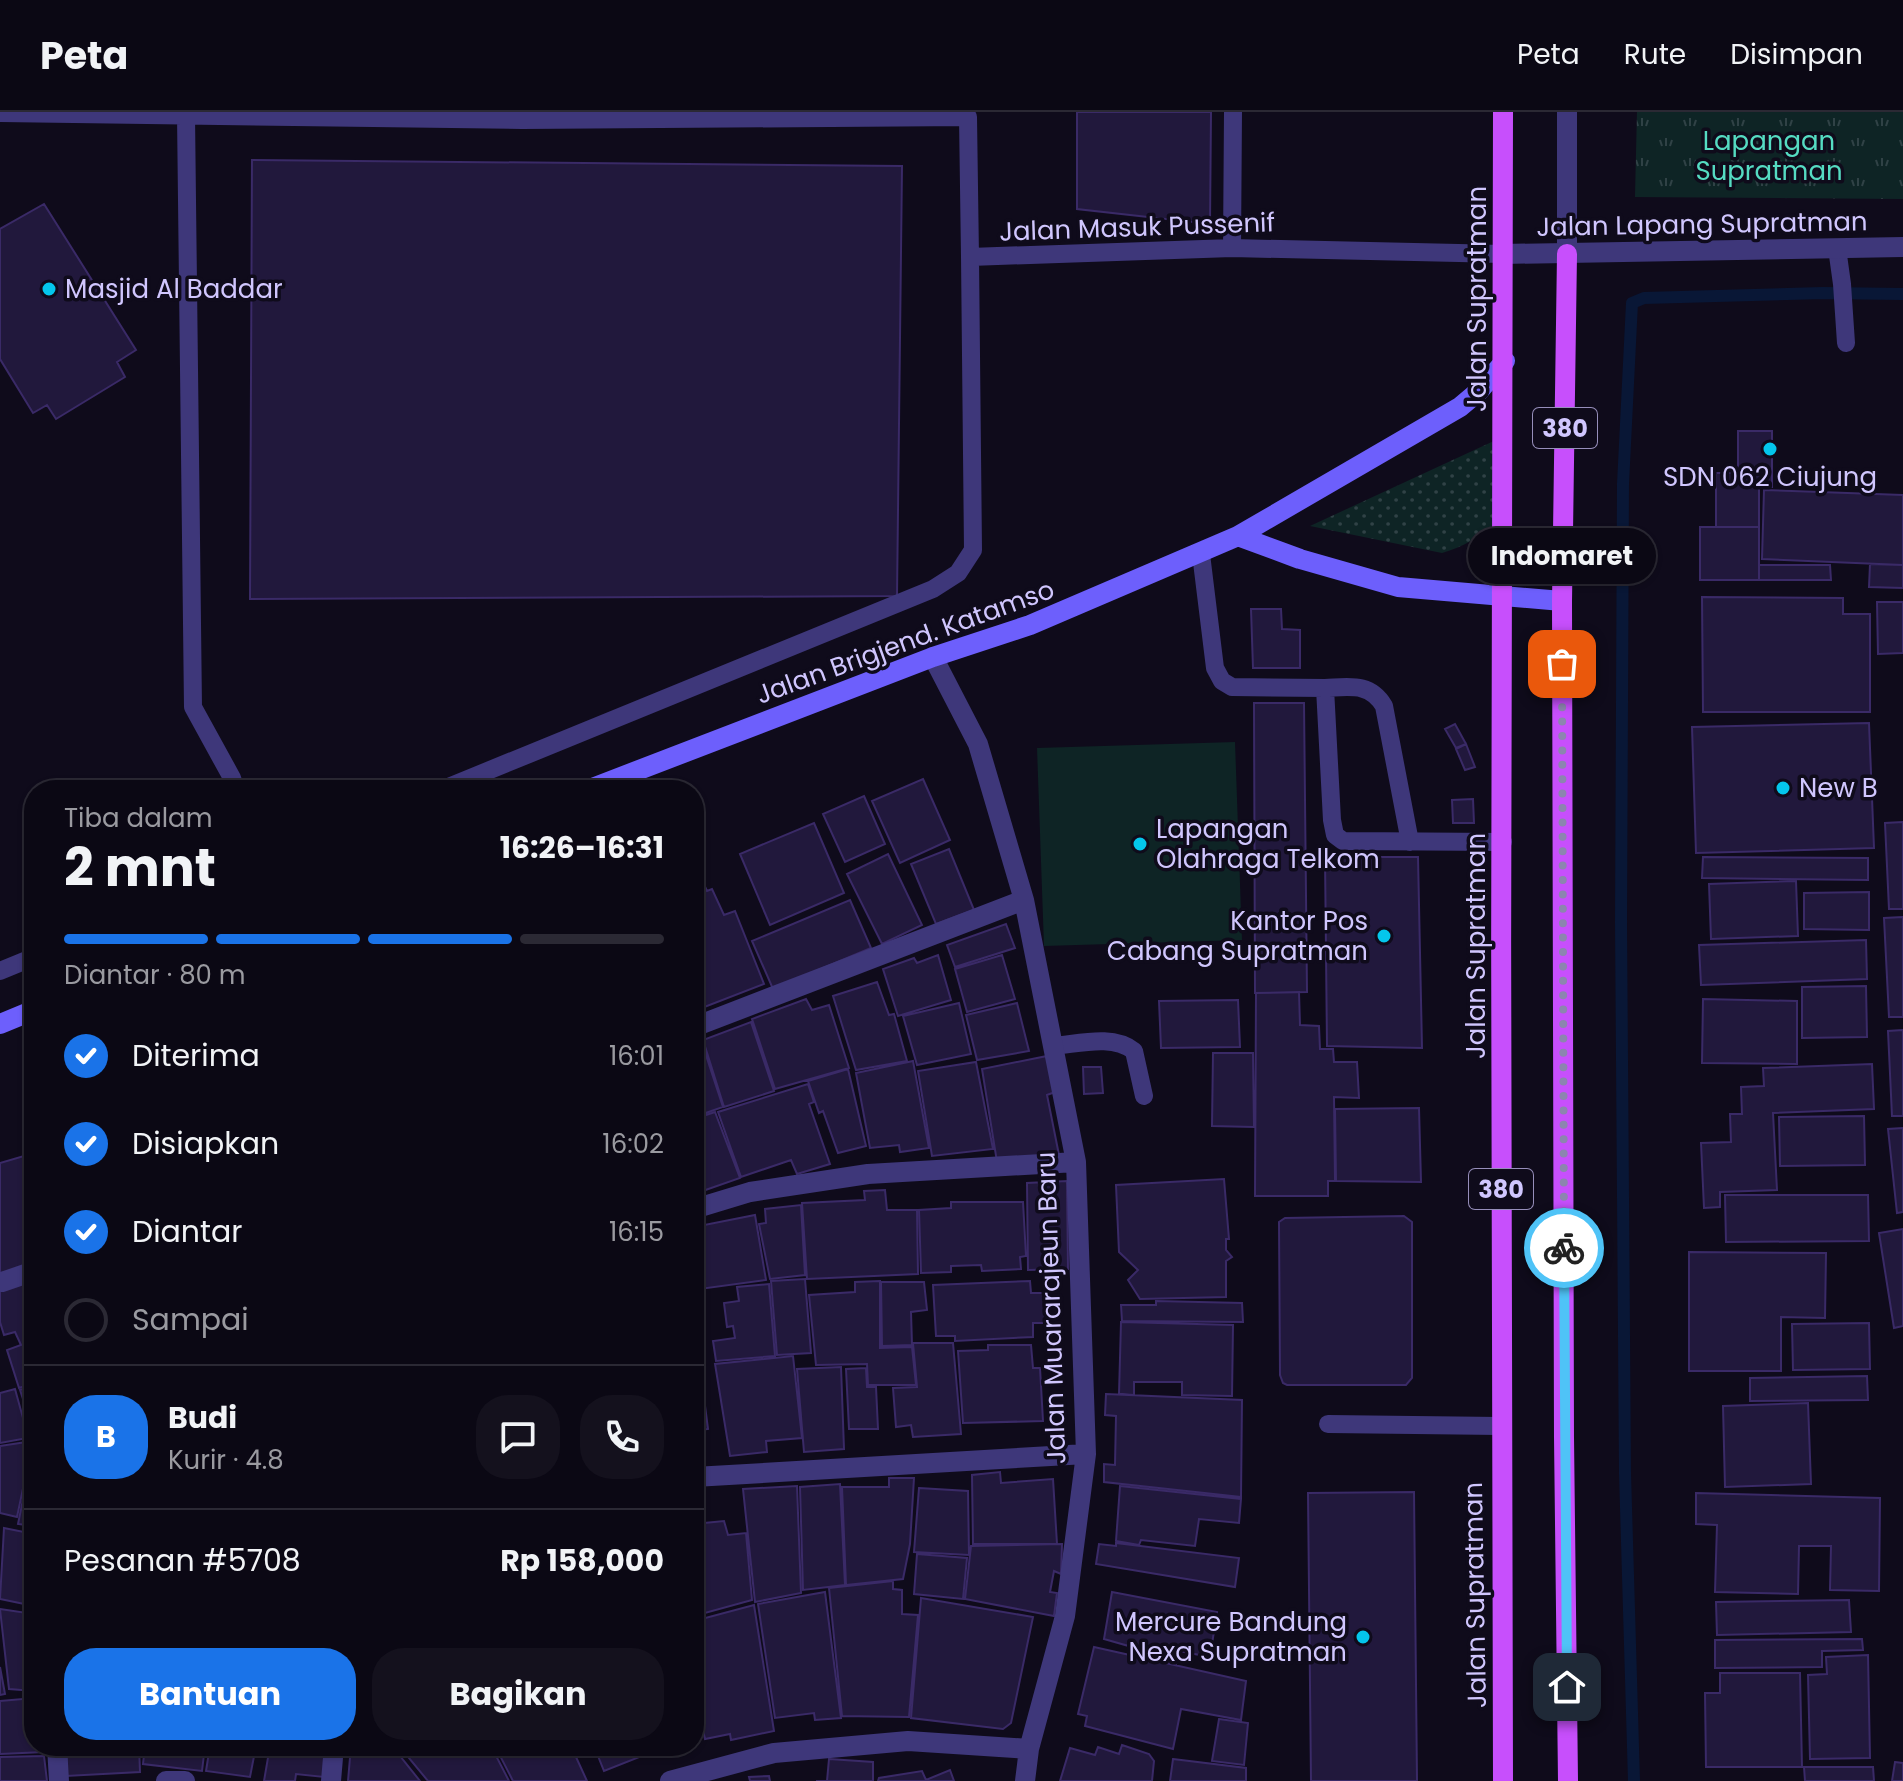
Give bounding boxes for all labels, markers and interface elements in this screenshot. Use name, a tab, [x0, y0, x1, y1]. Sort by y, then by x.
text: Peta	[40, 29, 128, 82]
text: Peta	[1517, 35, 1580, 74]
text: Rute	[1624, 35, 1686, 74]
text: Disimpan	[1730, 35, 1863, 74]
park label: Lapangan Supratman	[1695, 123, 1843, 189]
street label: Jalan Supratman	[1459, 186, 1495, 412]
street label: Jalan Lapang Supratman	[1536, 203, 1868, 245]
street label: Jalan Masuk Pussenif	[998, 204, 1276, 250]
place label: Masjid Al Baddar	[65, 271, 283, 307]
marker: Masjid Al Baddar	[40, 280, 58, 298]
road number: 380	[1533, 408, 1597, 448]
marker: SDN 062 Ciujung	[1761, 440, 1779, 458]
place label: SDN 062 Ciujung	[1663, 459, 1877, 495]
callout: Indomaret	[1468, 528, 1656, 584]
text: Indomaret	[1491, 538, 1633, 574]
street label: Jalan Brigjend. Katamso	[751, 571, 1059, 713]
pin	[1528, 630, 1596, 698]
icon: bag	[1540, 642, 1584, 686]
place label: New B	[1799, 770, 1878, 806]
marker: New B	[1774, 779, 1792, 797]
text: Tiba dalam	[64, 800, 212, 836]
place label: Lapangan Olahraga Telkom	[1156, 811, 1380, 877]
text: 16:26–16:31	[500, 826, 664, 869]
text: 2 mnt	[64, 831, 216, 904]
street label: Jalan Supratman	[1458, 833, 1494, 1059]
marker: Lapangan Olahraga Telkom	[1131, 835, 1149, 853]
place label: Kantor Pos Cabang Supratman	[1107, 903, 1368, 969]
marker: Kantor Pos Cabang Supratman	[1375, 927, 1393, 945]
text: Diantar · 80 m	[64, 957, 246, 993]
icon: check	[64, 1034, 108, 1078]
text: Diterima	[132, 1034, 260, 1077]
text: 16:01	[609, 1038, 664, 1074]
icon: check	[64, 1122, 108, 1166]
text: Disiapkan	[132, 1122, 279, 1165]
text: 16:02	[602, 1126, 664, 1162]
street label: Jalan Muararajeun Baru	[1028, 1151, 1074, 1465]
road number: 380	[1469, 1169, 1533, 1209]
courier	[1524, 1208, 1604, 1288]
icon: check	[64, 1210, 108, 1254]
text: Diantar	[132, 1210, 242, 1253]
text: 16:15	[609, 1214, 664, 1250]
icon: bike	[1542, 1226, 1586, 1270]
text: Sampai	[132, 1298, 249, 1341]
button: chat	[476, 1395, 560, 1479]
button: phone	[580, 1395, 664, 1479]
text: Budi	[168, 1396, 237, 1439]
text: B	[96, 1415, 116, 1458]
text: Kurir · 4.8	[168, 1442, 284, 1478]
street label: Jalan Supratman	[1455, 1482, 1495, 1708]
text: Pesanan #5708	[64, 1539, 301, 1582]
text: Rp 158,000	[500, 1539, 664, 1582]
place label: Mercure Bandung Nexa Supratman	[1115, 1604, 1347, 1670]
marker: Mercure Bandung Nexa Supratman	[1354, 1628, 1372, 1646]
button: Bantuan	[64, 1648, 356, 1740]
button: Bagikan	[372, 1648, 664, 1740]
pin	[1533, 1653, 1601, 1721]
icon: home	[1545, 1665, 1589, 1709]

